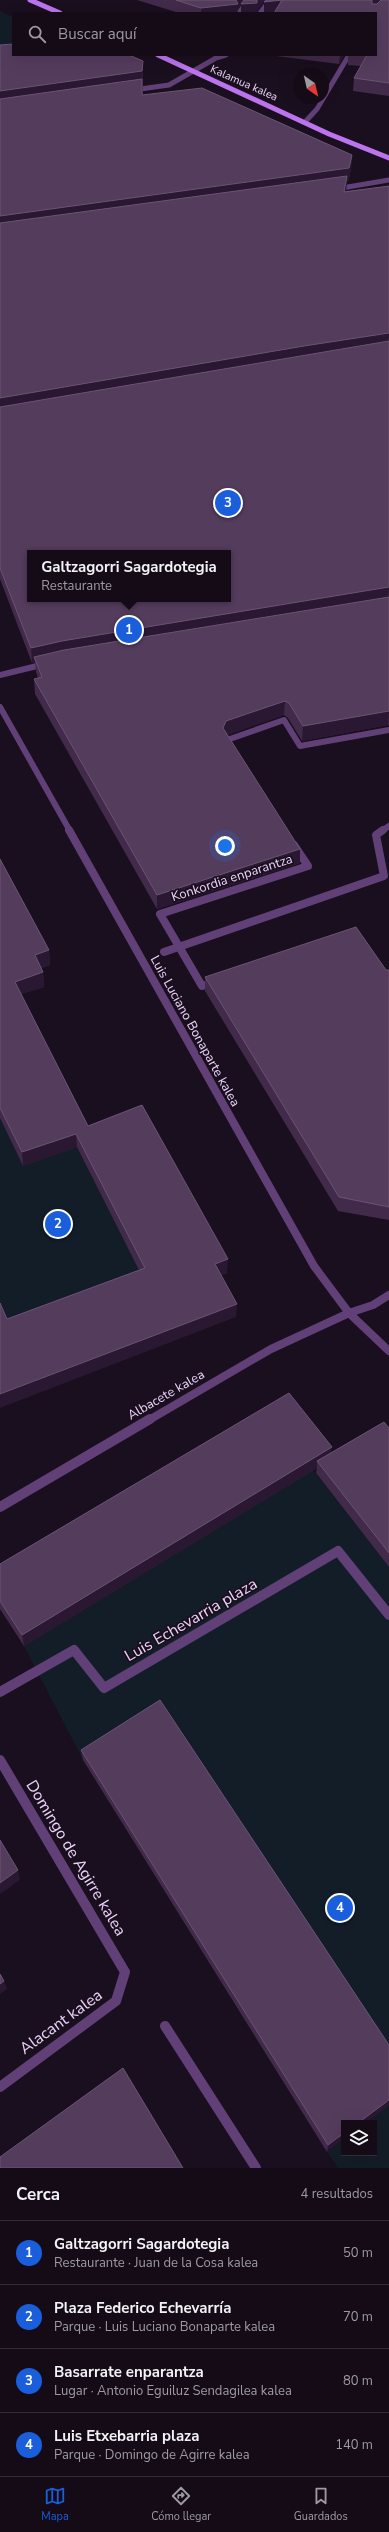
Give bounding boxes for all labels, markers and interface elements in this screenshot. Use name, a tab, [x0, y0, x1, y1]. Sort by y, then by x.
search box	[12, 12, 377, 56]
icon: search	[26, 23, 48, 45]
text: Buscar aquí	[58, 24, 136, 44]
street label: Kalamua kalea	[208, 61, 280, 105]
north arrow	[293, 68, 329, 104]
pin: 3	[215, 488, 241, 518]
popup	[27, 550, 231, 602]
text: Galtzagorri Sagardotegia	[41, 557, 217, 577]
text: Restaurante	[41, 577, 112, 595]
pin: 1	[116, 615, 142, 645]
your location	[215, 836, 235, 856]
street label: Konkordia enparantza	[169, 850, 295, 906]
street label: Luis Luciano Bonaparte kalea	[146, 952, 244, 1110]
pin: 2	[45, 1209, 71, 1239]
street label: Albacete kalea	[124, 1366, 208, 1424]
street label: Luis Echevarria plaza	[121, 1573, 261, 1667]
street label: Domingo de Agirre kalea	[21, 1776, 131, 1940]
pin: 4	[327, 1893, 353, 1923]
street label: Alacant kalea	[15, 1984, 107, 2060]
map controls	[341, 2120, 377, 2156]
button: layers	[341, 2120, 377, 2156]
text: Cerca	[16, 2183, 60, 2206]
text: 4 resultados	[301, 2185, 373, 2203]
text: Galtzagorri Sagardotegia	[54, 2234, 229, 2254]
text: 1	[25, 2244, 33, 2262]
text: 50 m	[343, 2244, 373, 2262]
text: Restaurante · Juan de la Cosa kalea	[54, 2254, 258, 2272]
text: Plaza Federico Echevarría	[54, 2298, 231, 2318]
text: 2	[25, 2308, 33, 2326]
text: 70 m	[343, 2308, 373, 2326]
text: Parque · Luis Luciano Bonaparte kalea	[54, 2318, 275, 2336]
text: Basarrate enparantza	[54, 2362, 204, 2382]
text: 3	[25, 2372, 33, 2390]
text: 80 m	[343, 2372, 373, 2390]
text: Lugar · Antonio Eguiluz Sendagilea kalea	[54, 2382, 292, 2400]
text: Luis Etxebarria plaza	[54, 2426, 199, 2446]
text: 4	[25, 2436, 33, 2454]
text: 140 m	[335, 2436, 373, 2454]
text: Parque · Domingo de Agirre kalea	[54, 2446, 250, 2464]
tab: Mapa	[41, 2485, 69, 2524]
tab: Cómo llegar	[151, 2485, 211, 2524]
tab: Guardados	[294, 2485, 348, 2524]

